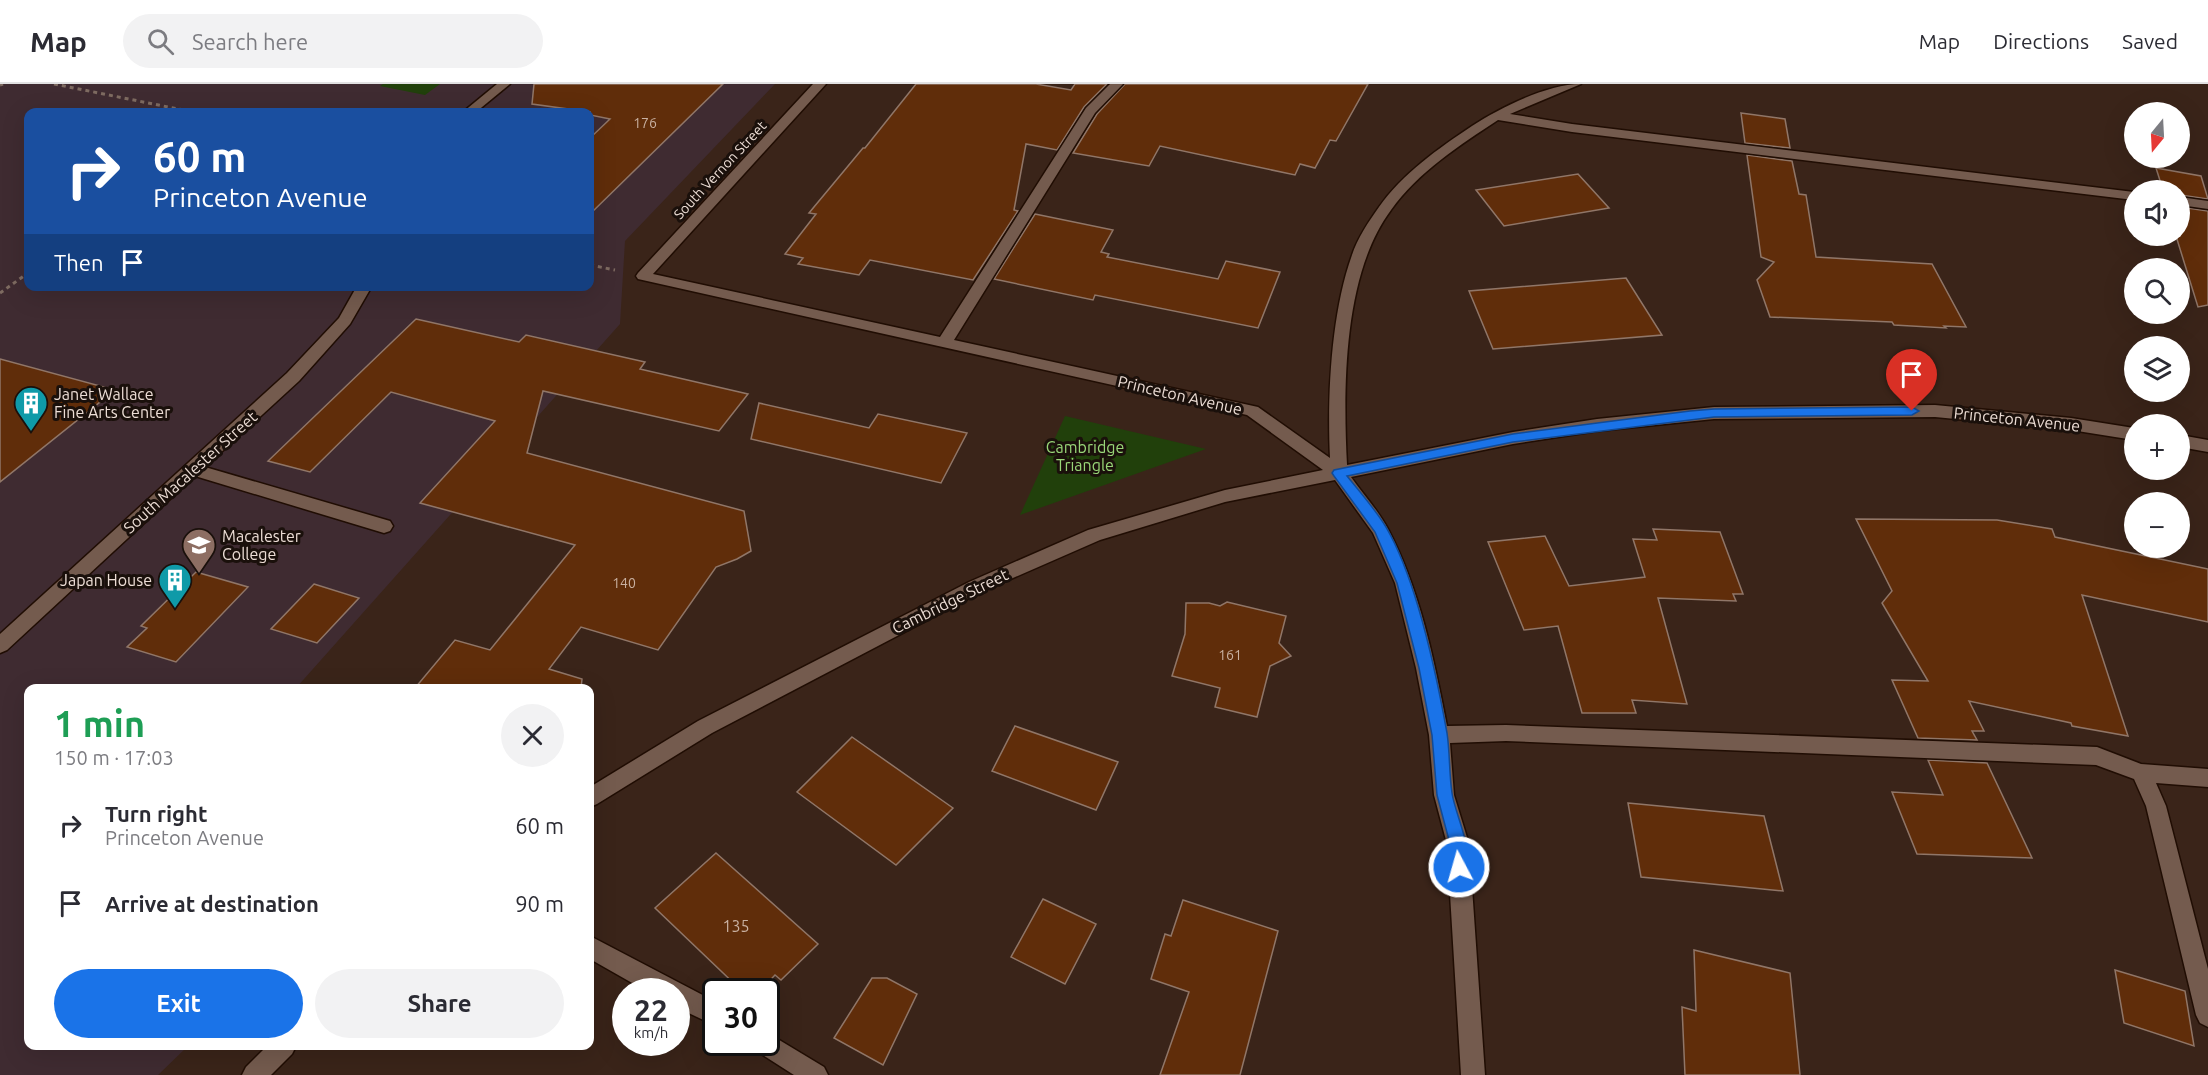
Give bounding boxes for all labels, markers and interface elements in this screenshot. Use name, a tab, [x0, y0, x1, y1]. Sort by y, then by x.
search box	[123, 14, 543, 68]
icon: search	[144, 25, 177, 58]
text: Map	[30, 26, 87, 57]
text: Search here	[192, 29, 308, 54]
text: Map	[1919, 29, 1960, 53]
text: Directions	[1993, 29, 2089, 53]
text: Saved	[2122, 29, 2178, 53]
north arrow	[2124, 102, 2190, 168]
map controls	[2124, 102, 2190, 558]
house number: 176	[633, 115, 657, 131]
street label: South Vernon Street	[670, 117, 770, 222]
icon: right	[54, 132, 132, 210]
text: 60 m	[153, 133, 247, 180]
button: sound	[2124, 180, 2190, 246]
text: Princeton Avenue	[153, 182, 368, 212]
icon: arrive	[116, 246, 149, 279]
text: Then	[54, 250, 104, 275]
button: search	[2124, 258, 2190, 324]
button: layers	[2124, 336, 2190, 402]
pin	[1886, 349, 1937, 411]
icon: arrive	[1895, 358, 1928, 391]
street label: Princeton Avenue	[1116, 372, 1244, 418]
building icon: Janet Wallace Fine Arts Center	[13, 385, 49, 432]
place label: Janet Wallace Fine Arts Center	[54, 385, 170, 421]
street label: Princeton Avenue	[1953, 403, 2081, 435]
street label: South Macalester Street	[120, 407, 261, 537]
button: +	[2124, 414, 2190, 480]
park label: Cambridge Triangle	[1046, 438, 1124, 474]
button: −	[2124, 492, 2190, 558]
school or university icon: Macalester College	[181, 527, 217, 574]
place label: Macalester College	[222, 527, 301, 563]
building icon: Japan House	[157, 562, 193, 609]
street label: Cambridge Street	[889, 565, 1012, 637]
place label: Japan House	[60, 571, 152, 589]
house number: 140	[612, 575, 636, 591]
house number: 161	[1218, 647, 1242, 663]
text: 1 min	[54, 703, 145, 744]
button: close	[501, 704, 564, 767]
text: 150 m · 17:03	[54, 746, 174, 769]
text: Turn right	[105, 801, 207, 826]
icon: right	[54, 809, 87, 842]
text: 60 m	[515, 813, 564, 838]
text: Princeton Avenue	[105, 826, 264, 849]
position arrow	[1427, 835, 1491, 899]
icon: arrive	[54, 887, 87, 920]
text: Arrive at destination	[105, 891, 319, 916]
text: 90 m	[515, 891, 564, 916]
house number: 135	[722, 917, 750, 935]
button: Exit	[54, 969, 303, 1038]
button: Share	[315, 969, 564, 1038]
speed limit sign: 30	[702, 978, 780, 1056]
text: 22	[634, 993, 668, 1027]
text: km/h	[634, 1024, 668, 1041]

